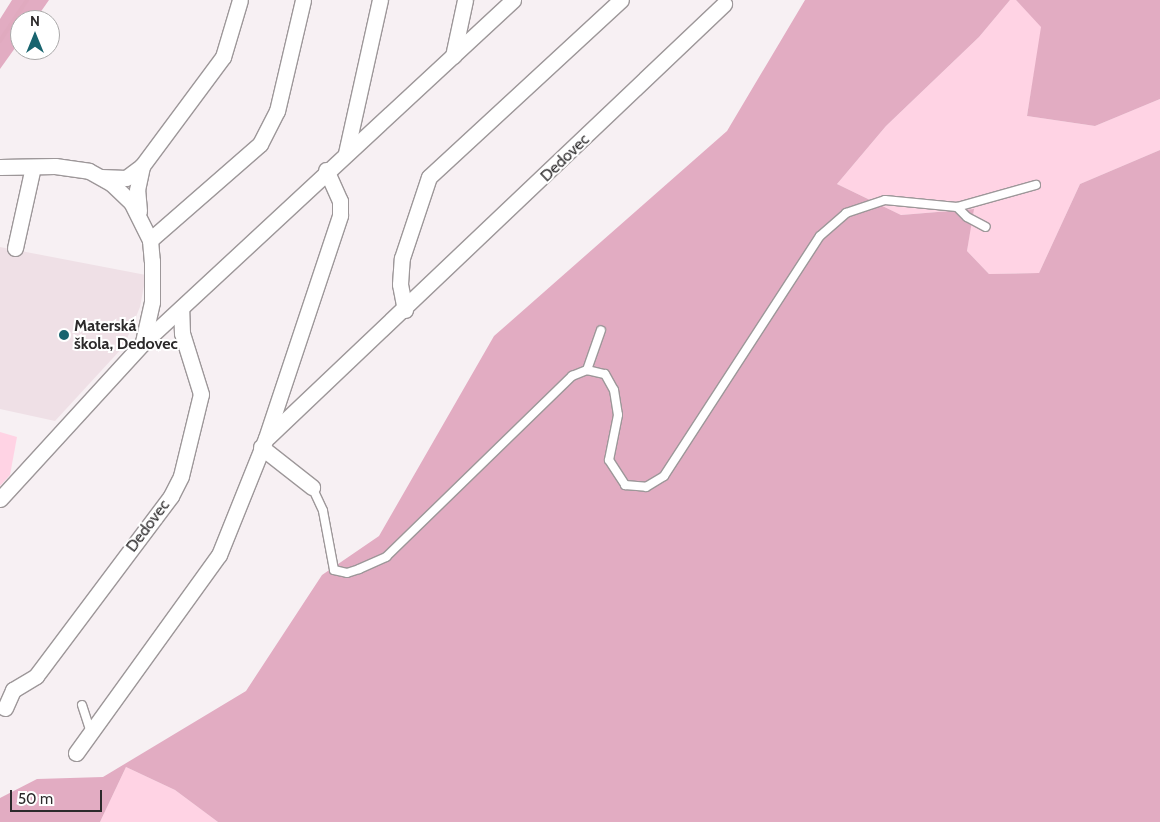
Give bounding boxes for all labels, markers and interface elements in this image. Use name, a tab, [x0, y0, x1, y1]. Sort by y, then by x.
north arrow	[10, 10, 60, 60]
text: N	[30, 12, 40, 30]
street label: Dedovec	[537, 130, 593, 186]
place label: Materská škola, Dedovec	[74, 316, 178, 354]
marker: Materská škola, Dedovec	[58, 329, 70, 341]
street label: Dedovec	[122, 496, 174, 556]
scale bar	[12, 780, 105, 812]
text: 50 m	[18, 790, 53, 808]

